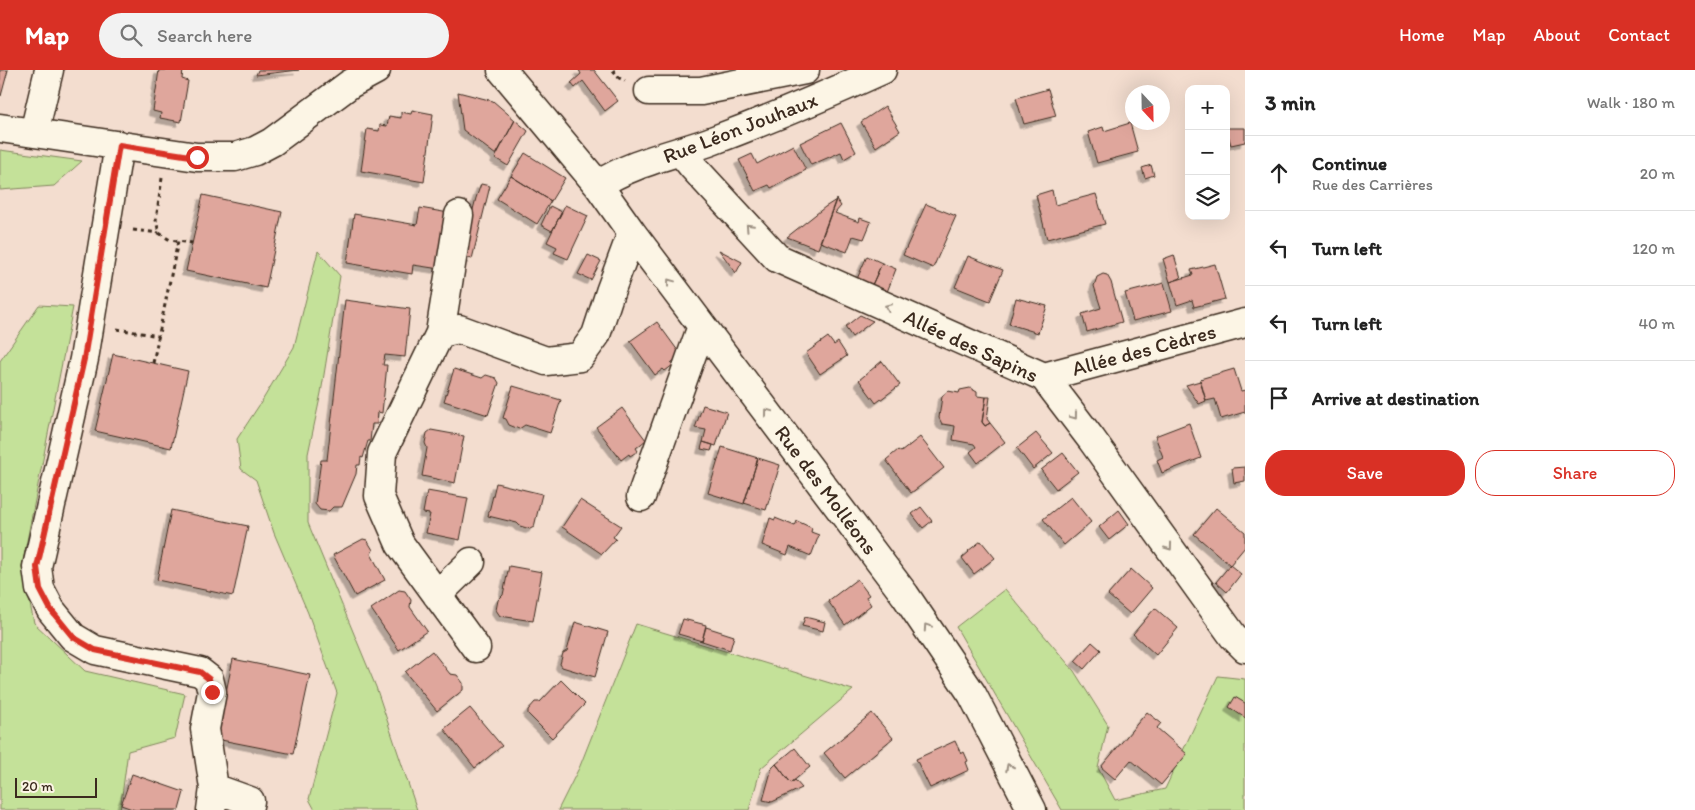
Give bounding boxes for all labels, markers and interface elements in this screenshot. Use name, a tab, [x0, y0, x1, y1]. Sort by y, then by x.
search box	[99, 13, 449, 58]
text: Map	[25, 21, 69, 50]
icon: search	[117, 21, 145, 49]
text: Search here	[157, 24, 252, 47]
text: Home	[1399, 24, 1445, 46]
text: Map	[1473, 24, 1506, 46]
text: About	[1534, 24, 1580, 46]
text: Contact	[1608, 24, 1670, 46]
north arrow	[1125, 85, 1170, 130]
map controls	[1185, 85, 1230, 220]
button: +	[1185, 85, 1230, 130]
street label: Rue Léon Jouhaux	[659, 86, 821, 168]
text: 3 min	[1265, 90, 1315, 115]
text: Walk · 180 m	[1587, 93, 1675, 112]
button: −	[1185, 130, 1230, 175]
route start	[186, 146, 209, 169]
text: Continue	[1312, 152, 1387, 175]
icon: ahead	[1265, 159, 1293, 187]
text: 20 m	[1640, 164, 1675, 183]
button: layers	[1185, 175, 1230, 220]
text: Rue des Carrières	[1312, 175, 1433, 194]
one-way arrow	[746, 224, 755, 233]
icon: left	[1265, 234, 1293, 262]
text: Turn left	[1312, 237, 1382, 260]
text: 120 m	[1632, 239, 1675, 258]
one-way arrow	[667, 279, 675, 288]
one-way arrow	[884, 303, 893, 314]
street label: Allée des Sapins	[900, 304, 1042, 388]
icon: left	[1265, 309, 1293, 337]
text: Turn left	[1312, 312, 1382, 335]
text: 40 m	[1638, 314, 1675, 333]
street label: Allée des Cèdres	[1069, 318, 1219, 381]
icon: arrive	[1265, 384, 1293, 412]
text: Arrive at destination	[1312, 387, 1479, 410]
one-way arrow	[765, 409, 773, 418]
one-way arrow	[1068, 410, 1076, 419]
street label: Rue des Molléons	[770, 420, 883, 559]
button: Save	[1265, 450, 1465, 496]
button: Share	[1475, 450, 1675, 496]
one-way arrow	[1163, 541, 1172, 551]
one-way arrow	[924, 623, 933, 633]
route end	[201, 681, 224, 704]
one-way arrow	[1005, 763, 1015, 772]
scale bar	[15, 775, 98, 798]
text: 20 m	[22, 778, 53, 795]

